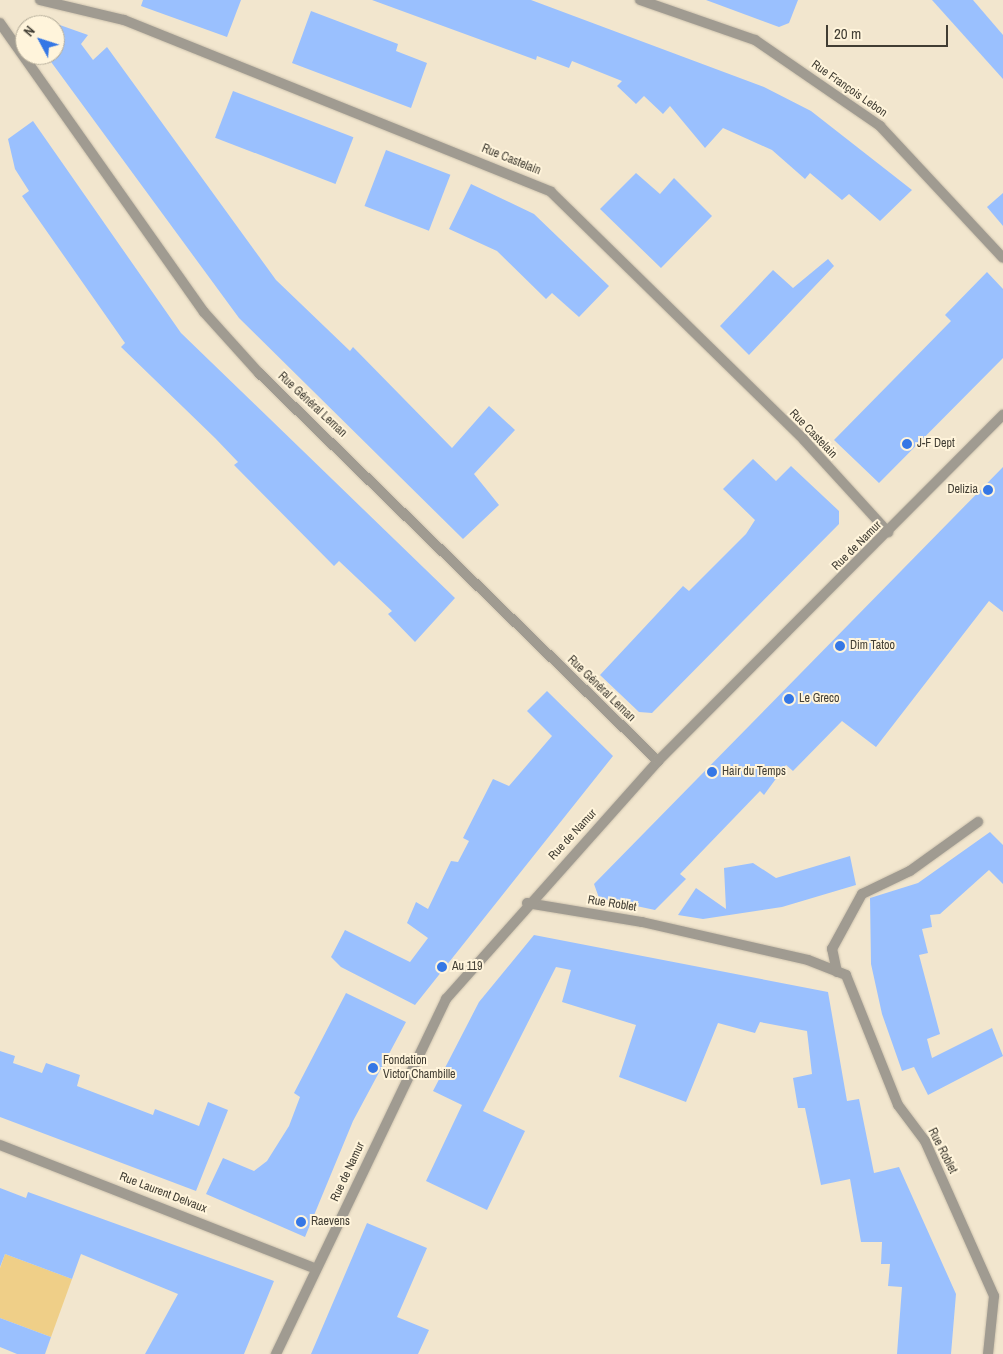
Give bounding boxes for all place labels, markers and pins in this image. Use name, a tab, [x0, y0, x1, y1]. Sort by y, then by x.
place label: J-F Dept	[917, 437, 955, 451]
marker: J-F Dept	[901, 438, 913, 450]
place label: Delizia	[947, 483, 978, 497]
marker: Delizia	[982, 484, 994, 496]
place label: Dim Tatoo	[850, 639, 895, 653]
marker: Dim Tatoo	[834, 640, 846, 652]
place label: Le Greco	[799, 692, 839, 706]
marker: Le Greco	[783, 693, 795, 705]
place label: Hair du Temps	[722, 765, 786, 779]
marker: Hair du Temps	[706, 766, 718, 778]
place label: Au 119	[452, 960, 482, 974]
marker: Au 119	[436, 961, 448, 973]
place label: Fondation Victor Chambille	[383, 1054, 456, 1082]
marker: Fondation Victor Chambille	[367, 1062, 379, 1074]
place label: Raevens	[311, 1215, 350, 1229]
marker: Raevens	[295, 1216, 307, 1228]

